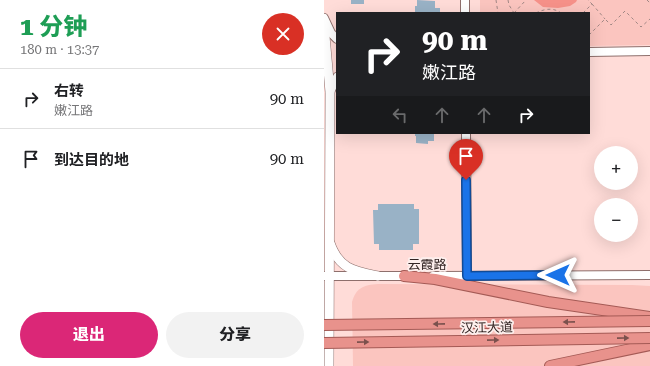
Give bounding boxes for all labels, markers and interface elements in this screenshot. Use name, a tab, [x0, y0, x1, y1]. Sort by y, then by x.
text: 1 分钟	[20, 13, 88, 41]
button: close	[262, 13, 304, 55]
text: 90 m	[422, 24, 487, 57]
icon: right	[356, 28, 408, 80]
text: 180 m · 13:37	[20, 42, 99, 57]
text: 嫩江路	[422, 62, 476, 83]
text: 右转	[54, 82, 84, 100]
icon: right	[20, 88, 42, 110]
text: 90 m	[270, 90, 304, 108]
text: 嫩江路	[54, 103, 93, 118]
icon: left	[389, 104, 411, 126]
icon: ahead	[431, 104, 453, 126]
icon: ahead	[473, 104, 495, 126]
icon: right	[515, 104, 537, 126]
pin	[449, 139, 483, 180]
icon: arrive	[455, 145, 477, 167]
map controls	[594, 146, 638, 242]
button: +	[594, 146, 638, 190]
icon: arrive	[20, 148, 42, 170]
text: 90 m	[270, 150, 304, 168]
text: 到达目的地	[54, 151, 129, 169]
button: −	[594, 198, 638, 242]
position arrow	[537, 254, 579, 296]
street label: 云霞路	[407, 257, 447, 272]
button: 退出	[20, 312, 158, 358]
button: 分享	[166, 312, 304, 358]
one-way arrow	[562, 319, 575, 325]
street label: 汉江大道	[461, 320, 513, 335]
one-way arrow	[432, 321, 445, 327]
one-way arrow	[617, 335, 630, 341]
one-way arrow	[487, 337, 500, 343]
one-way arrow	[357, 339, 370, 345]

